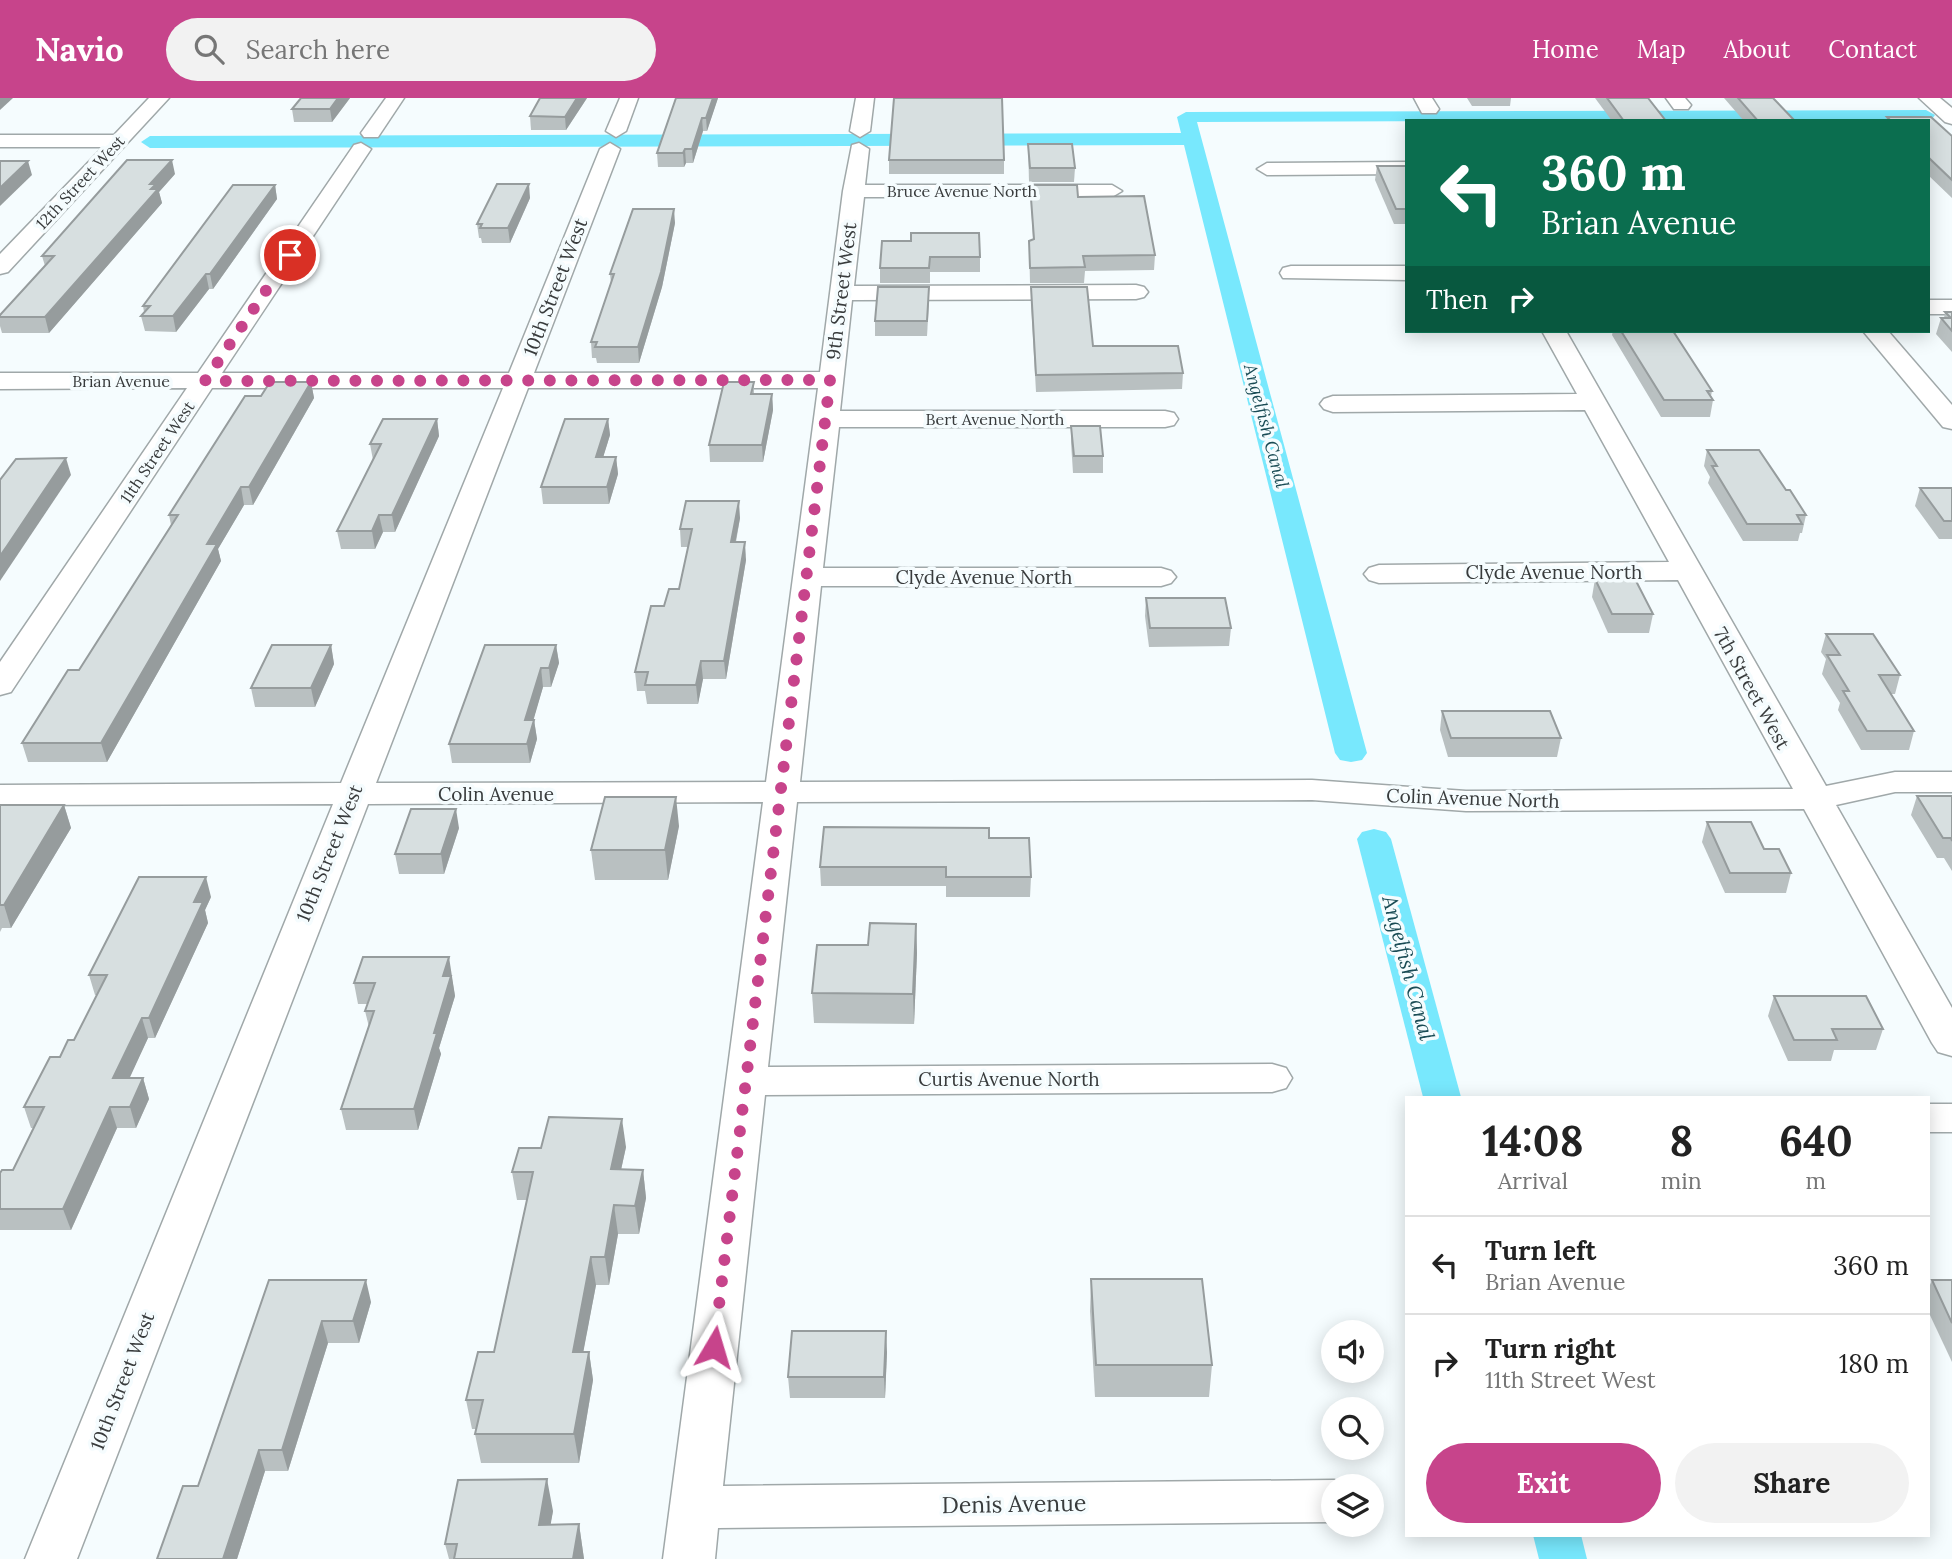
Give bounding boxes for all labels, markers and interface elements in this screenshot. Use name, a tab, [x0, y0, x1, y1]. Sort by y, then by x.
search box	[166, 18, 656, 81]
text: Navio	[35, 28, 124, 70]
icon: search	[190, 30, 228, 68]
text: Search here	[246, 33, 390, 66]
text: Home	[1532, 34, 1599, 65]
text: Map	[1637, 34, 1686, 65]
text: About	[1724, 34, 1790, 65]
text: Contact	[1828, 34, 1917, 65]
street label: 12th Street West	[31, 130, 129, 233]
text: 360 m	[1541, 141, 1686, 203]
icon: left	[1426, 147, 1517, 238]
street label: Bruce Avenue North	[887, 181, 1038, 201]
text: Brian Avenue	[1541, 202, 1736, 243]
street label: 10th Street West	[518, 214, 593, 359]
street label: 9th Street West	[821, 220, 861, 361]
pin	[260, 225, 320, 285]
icon: arrive	[271, 236, 309, 274]
icon: right	[1502, 280, 1540, 318]
text: Then	[1426, 283, 1488, 316]
water label: Angelfish Canal	[1239, 360, 1294, 491]
street label: Brian Avenue	[72, 371, 170, 391]
street label: 11th Street West	[115, 397, 199, 507]
street label: Bert Avenue North	[926, 409, 1065, 429]
street label: Clyde Avenue North	[1466, 560, 1642, 584]
street label: Clyde Avenue North	[896, 565, 1072, 589]
street label: 7th Street West	[1709, 623, 1796, 754]
street label: 10th Street West	[291, 780, 368, 925]
street label: Colin Avenue	[438, 782, 554, 806]
street label: Colin Avenue North	[1386, 783, 1560, 813]
water label: Angelfish Canal	[1376, 891, 1441, 1043]
street label: Curtis Avenue North	[918, 1067, 1100, 1091]
text: 14:08	[1482, 1114, 1583, 1168]
text: 8	[1669, 1114, 1693, 1168]
text: 640	[1779, 1114, 1853, 1168]
text: Arrival	[1498, 1166, 1568, 1195]
text: min	[1661, 1166, 1702, 1195]
text: m	[1806, 1166, 1826, 1195]
text: Turn left	[1485, 1234, 1596, 1267]
icon: left	[1426, 1246, 1464, 1284]
text: 360 m	[1833, 1249, 1909, 1282]
text: Brian Avenue	[1485, 1267, 1625, 1296]
street label: 10th Street West	[85, 1308, 160, 1453]
position arrow	[677, 1310, 751, 1384]
map controls	[1321, 1320, 1384, 1537]
button: sound	[1321, 1320, 1384, 1383]
text: Turn right	[1485, 1332, 1616, 1365]
icon: right	[1426, 1344, 1464, 1382]
text: 180 m	[1839, 1347, 1909, 1380]
text: 11th Street West	[1485, 1365, 1656, 1394]
button: search	[1321, 1397, 1384, 1460]
button: Exit	[1426, 1443, 1661, 1523]
button: Share	[1675, 1443, 1909, 1523]
button: layers	[1321, 1474, 1384, 1537]
street label: Denis Avenue	[941, 1488, 1087, 1519]

